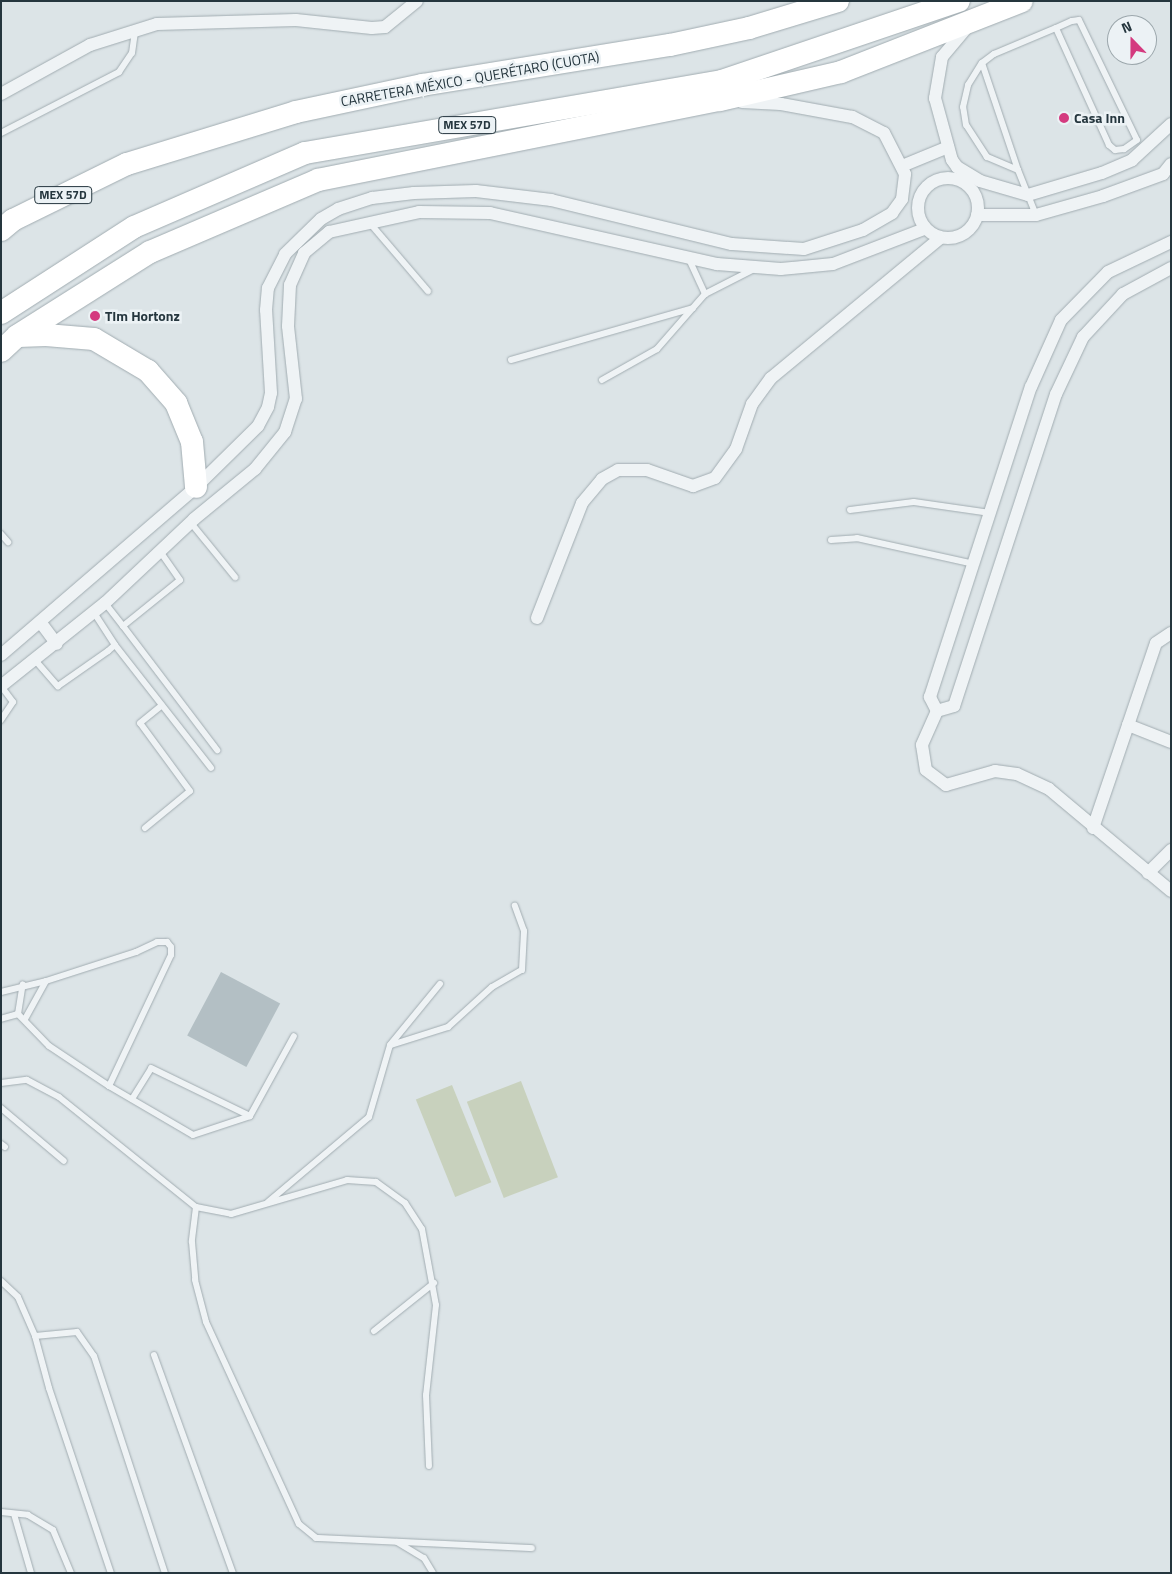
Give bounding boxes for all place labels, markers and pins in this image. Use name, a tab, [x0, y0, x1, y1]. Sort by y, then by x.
place label: Casa Inn	[1074, 110, 1125, 126]
marker: Casa Inn	[1058, 112, 1070, 124]
place label: TIm Hortonz	[105, 308, 180, 324]
marker: TIm Hortonz	[89, 310, 101, 322]

